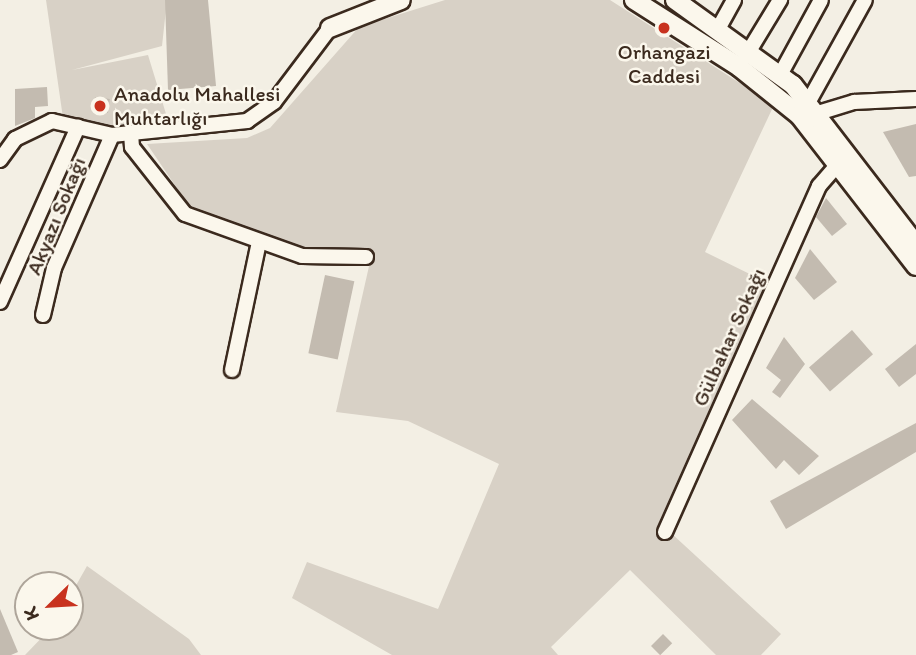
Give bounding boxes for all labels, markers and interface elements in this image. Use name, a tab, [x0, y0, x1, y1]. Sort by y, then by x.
marker: Orhangazi Caddesi	[656, 20, 672, 36]
place label: Orhangazi Caddesi	[617, 39, 711, 89]
place label: Anadolu Mahallesi Muhtarlığı	[114, 81, 280, 131]
marker: Anadolu Mahallesi Muhtarlığı	[92, 98, 108, 114]
street label: Akyazı Sokağı	[21, 153, 91, 279]
street label: Gülbahar Sokağı	[687, 264, 771, 410]
north arrow	[14, 571, 84, 641]
text: K	[18, 604, 44, 624]

